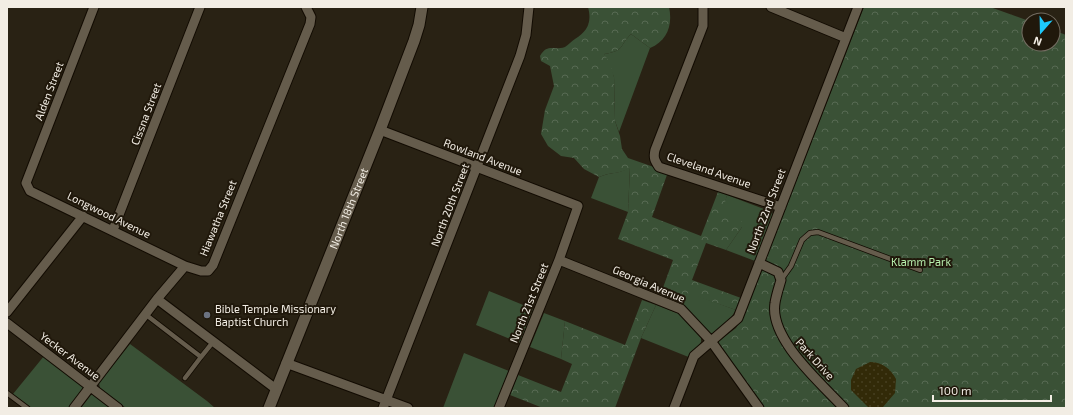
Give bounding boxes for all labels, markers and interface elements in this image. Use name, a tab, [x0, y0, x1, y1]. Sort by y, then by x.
north arrow	[1021, 12, 1061, 52]
text: N	[1031, 34, 1043, 49]
street label: Alden Street	[31, 60, 66, 122]
street label: Cissna Street	[128, 81, 163, 147]
street label: Rowland Avenue	[442, 136, 524, 178]
street label: Cleveland Avenue	[665, 149, 753, 190]
street label: North 20th Street	[428, 161, 471, 248]
street label: North 18th Street	[326, 166, 370, 251]
street label: North 22nd Street	[743, 167, 788, 255]
street label: Hiawatha Street	[196, 178, 239, 258]
street label: Longwood Avenue	[65, 189, 153, 240]
park label: Klamm Park	[891, 255, 951, 268]
street label: North 21st Street	[507, 261, 550, 345]
street label: Georgia Avenue	[611, 262, 687, 305]
place label: Bible Temple Missionary Baptist Church	[215, 302, 336, 328]
marker: Bible Temple Missionary Baptist Church	[202, 310, 212, 320]
street label: Yecker Avenue	[38, 329, 103, 382]
street label: Park Drive	[793, 335, 837, 382]
scale bar	[933, 377, 1051, 403]
text: 100 m	[939, 383, 971, 397]

